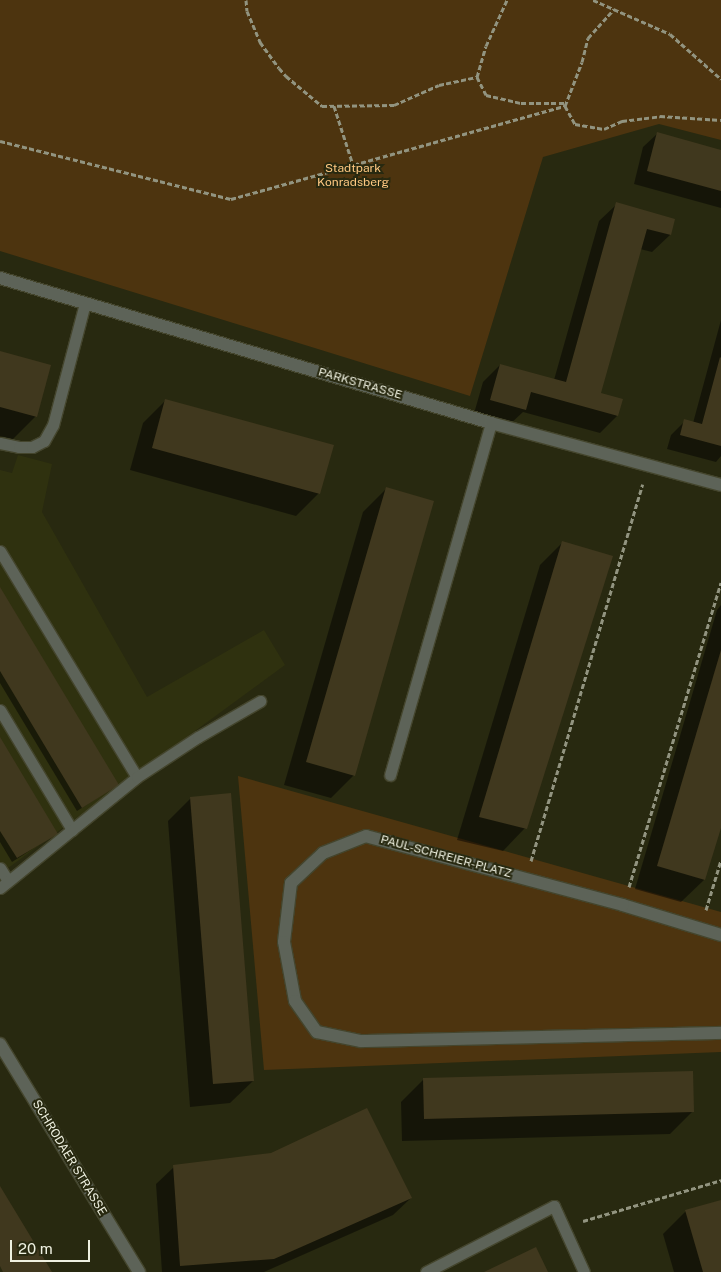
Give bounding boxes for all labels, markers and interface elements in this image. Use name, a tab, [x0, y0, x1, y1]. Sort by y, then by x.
park label: Stadtpark Konradsberg	[317, 162, 389, 190]
street label: PARKSTRASSE	[316, 365, 404, 403]
street label: PAUL-SCHREIER-PLATZ	[379, 833, 513, 881]
street label: SCHRODAER STRASSE	[29, 1098, 109, 1218]
scale bar	[12, 1230, 92, 1262]
text: 20 m	[18, 1240, 53, 1257]

